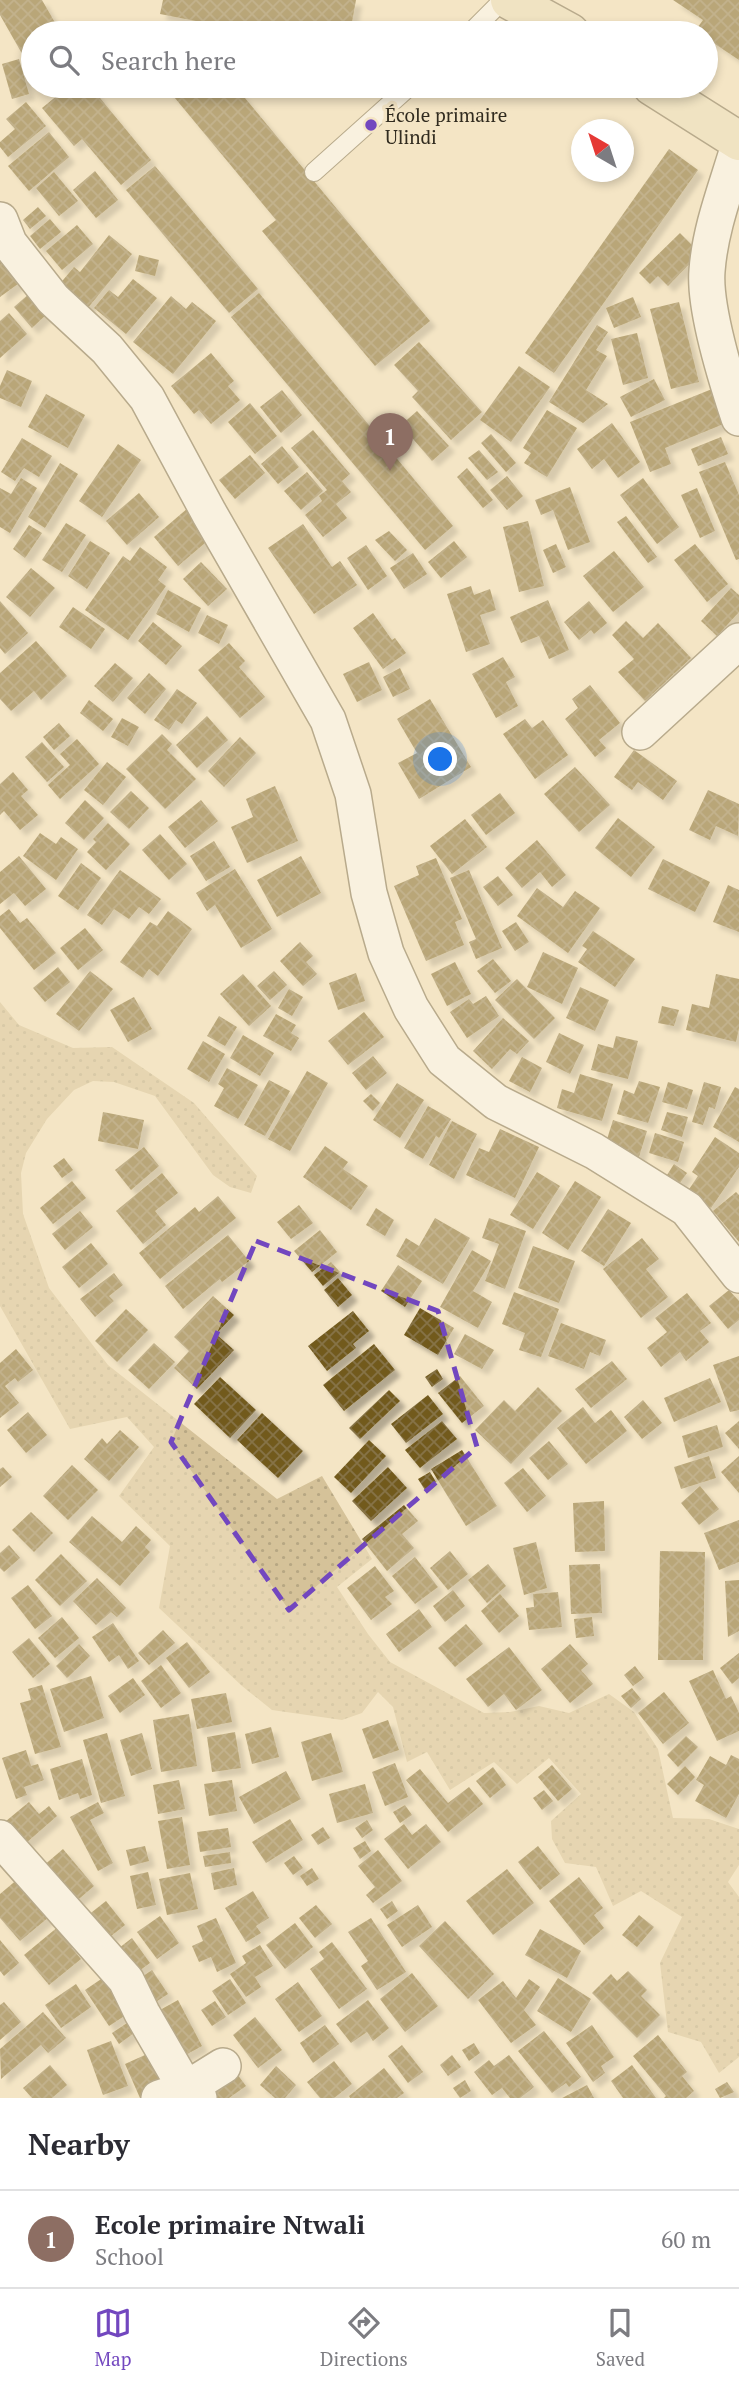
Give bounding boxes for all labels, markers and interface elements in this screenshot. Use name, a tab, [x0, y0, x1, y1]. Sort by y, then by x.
search box	[21, 21, 718, 98]
icon: search	[45, 41, 83, 79]
text: Search here	[101, 43, 236, 77]
place label: École primaire Ulindi	[385, 102, 507, 149]
marker: École primaire Ulindi	[363, 117, 379, 133]
north arrow	[571, 119, 634, 182]
pin: 1	[367, 413, 413, 471]
your location	[423, 742, 457, 776]
text: Nearby	[28, 2124, 130, 2164]
text: Ecole primaire Ntwali	[95, 2207, 365, 2241]
text: 1	[45, 2224, 58, 2255]
text: 60 m	[661, 2224, 711, 2255]
text: School	[95, 2241, 164, 2272]
tab: Map	[94, 2304, 132, 2371]
tab: Directions	[320, 2304, 408, 2371]
tab: Saved	[596, 2304, 645, 2371]

